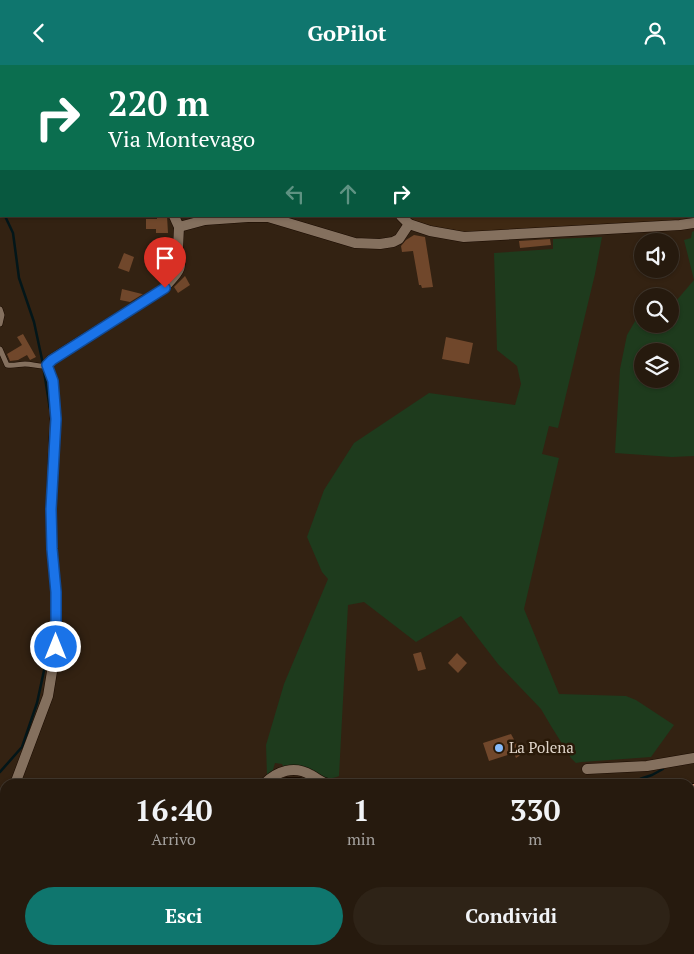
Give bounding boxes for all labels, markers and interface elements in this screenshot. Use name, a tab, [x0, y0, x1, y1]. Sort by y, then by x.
text: GoPilot	[307, 18, 387, 47]
icon: back	[25, 19, 53, 47]
icon: person	[641, 19, 669, 47]
text: 220 m	[108, 80, 209, 126]
icon: right	[25, 85, 90, 150]
text: Via Montevago	[108, 124, 255, 153]
icon: left	[281, 180, 309, 208]
icon: ahead	[334, 180, 362, 208]
icon: right	[387, 180, 415, 208]
map controls	[634, 233, 679, 388]
button: sound	[634, 233, 679, 278]
pin	[144, 237, 186, 288]
icon: arrive	[151, 244, 179, 272]
button: search	[634, 288, 679, 333]
button: layers	[634, 343, 679, 388]
position arrow	[29, 620, 81, 672]
place label: La Polena	[509, 737, 574, 757]
marker: La Polena	[493, 742, 505, 754]
text: 16:40	[134, 790, 213, 830]
text: 1	[353, 790, 370, 830]
text: 330	[510, 790, 561, 830]
text: Arrivo	[151, 828, 196, 850]
text: min	[347, 828, 375, 850]
text: m	[528, 828, 542, 850]
button: Esci	[25, 887, 343, 945]
button: Condividi	[353, 887, 670, 945]

